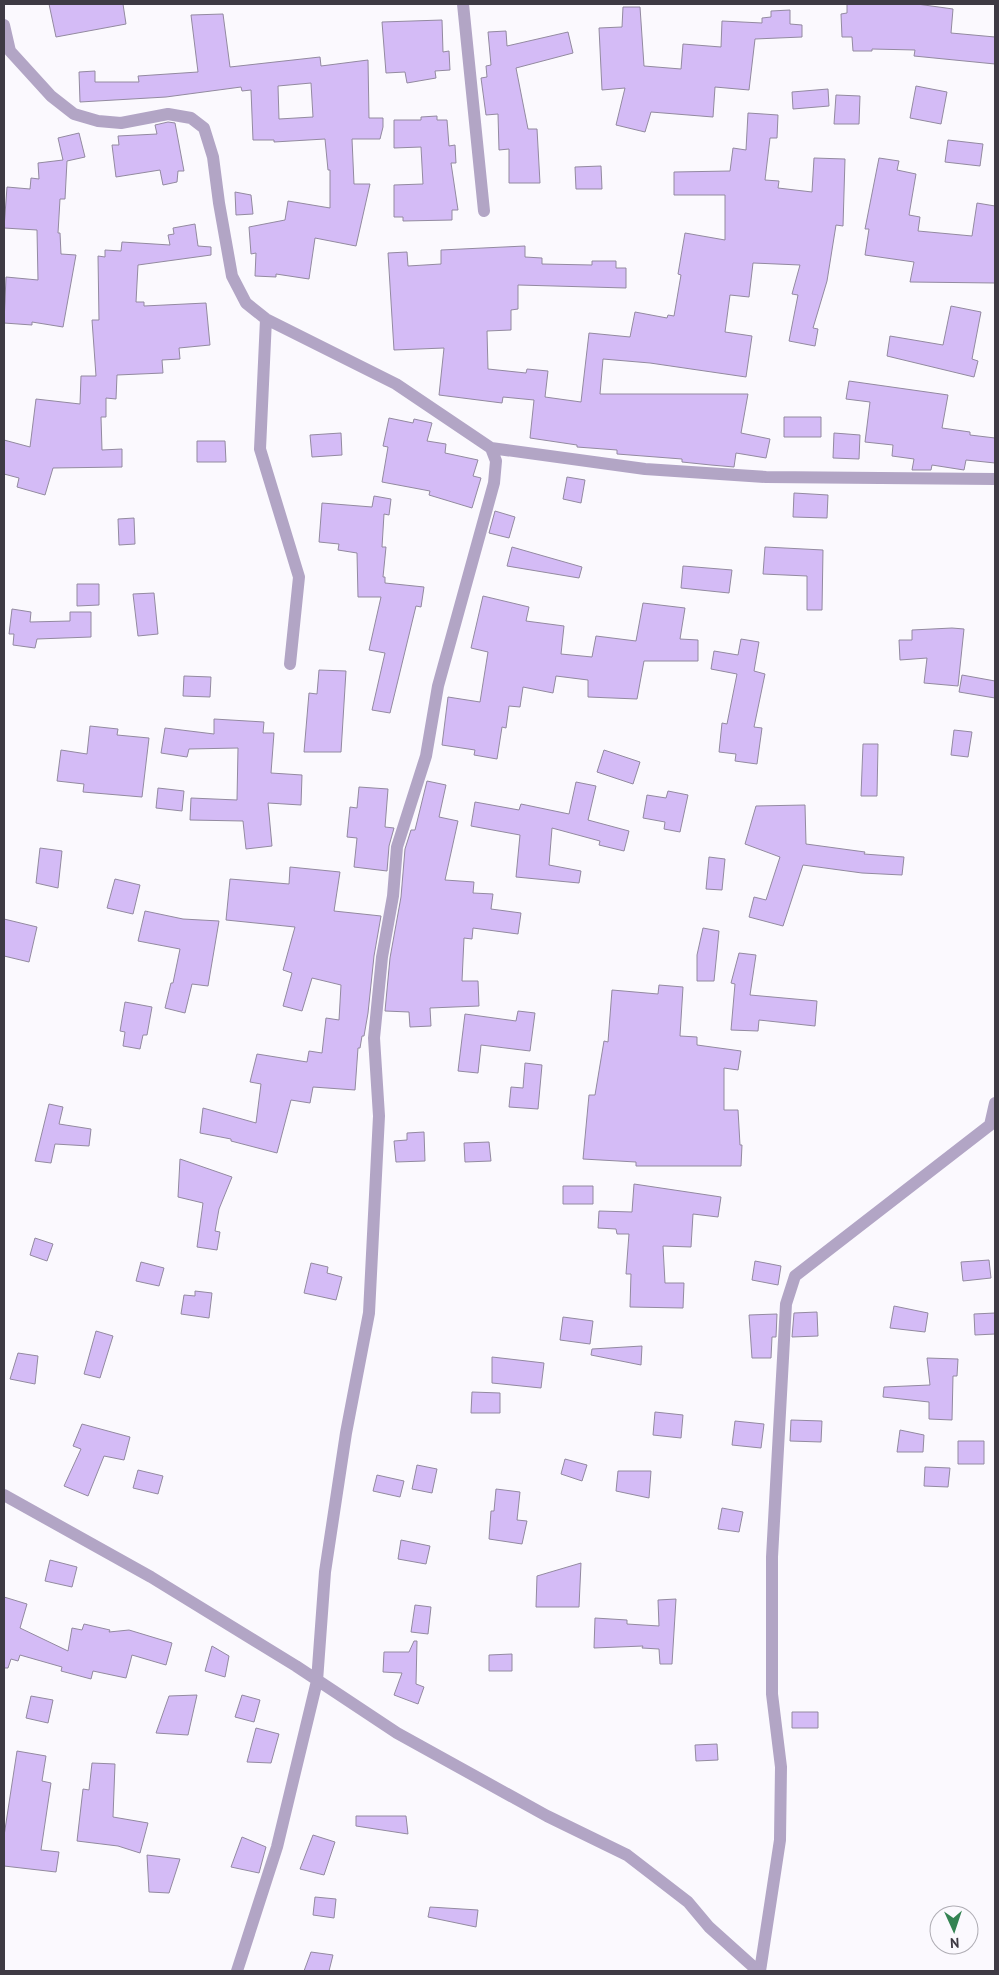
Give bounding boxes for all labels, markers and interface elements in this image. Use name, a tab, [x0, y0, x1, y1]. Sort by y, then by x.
north arrow	[929, 1905, 979, 1955]
text: N	[950, 1934, 960, 1952]

